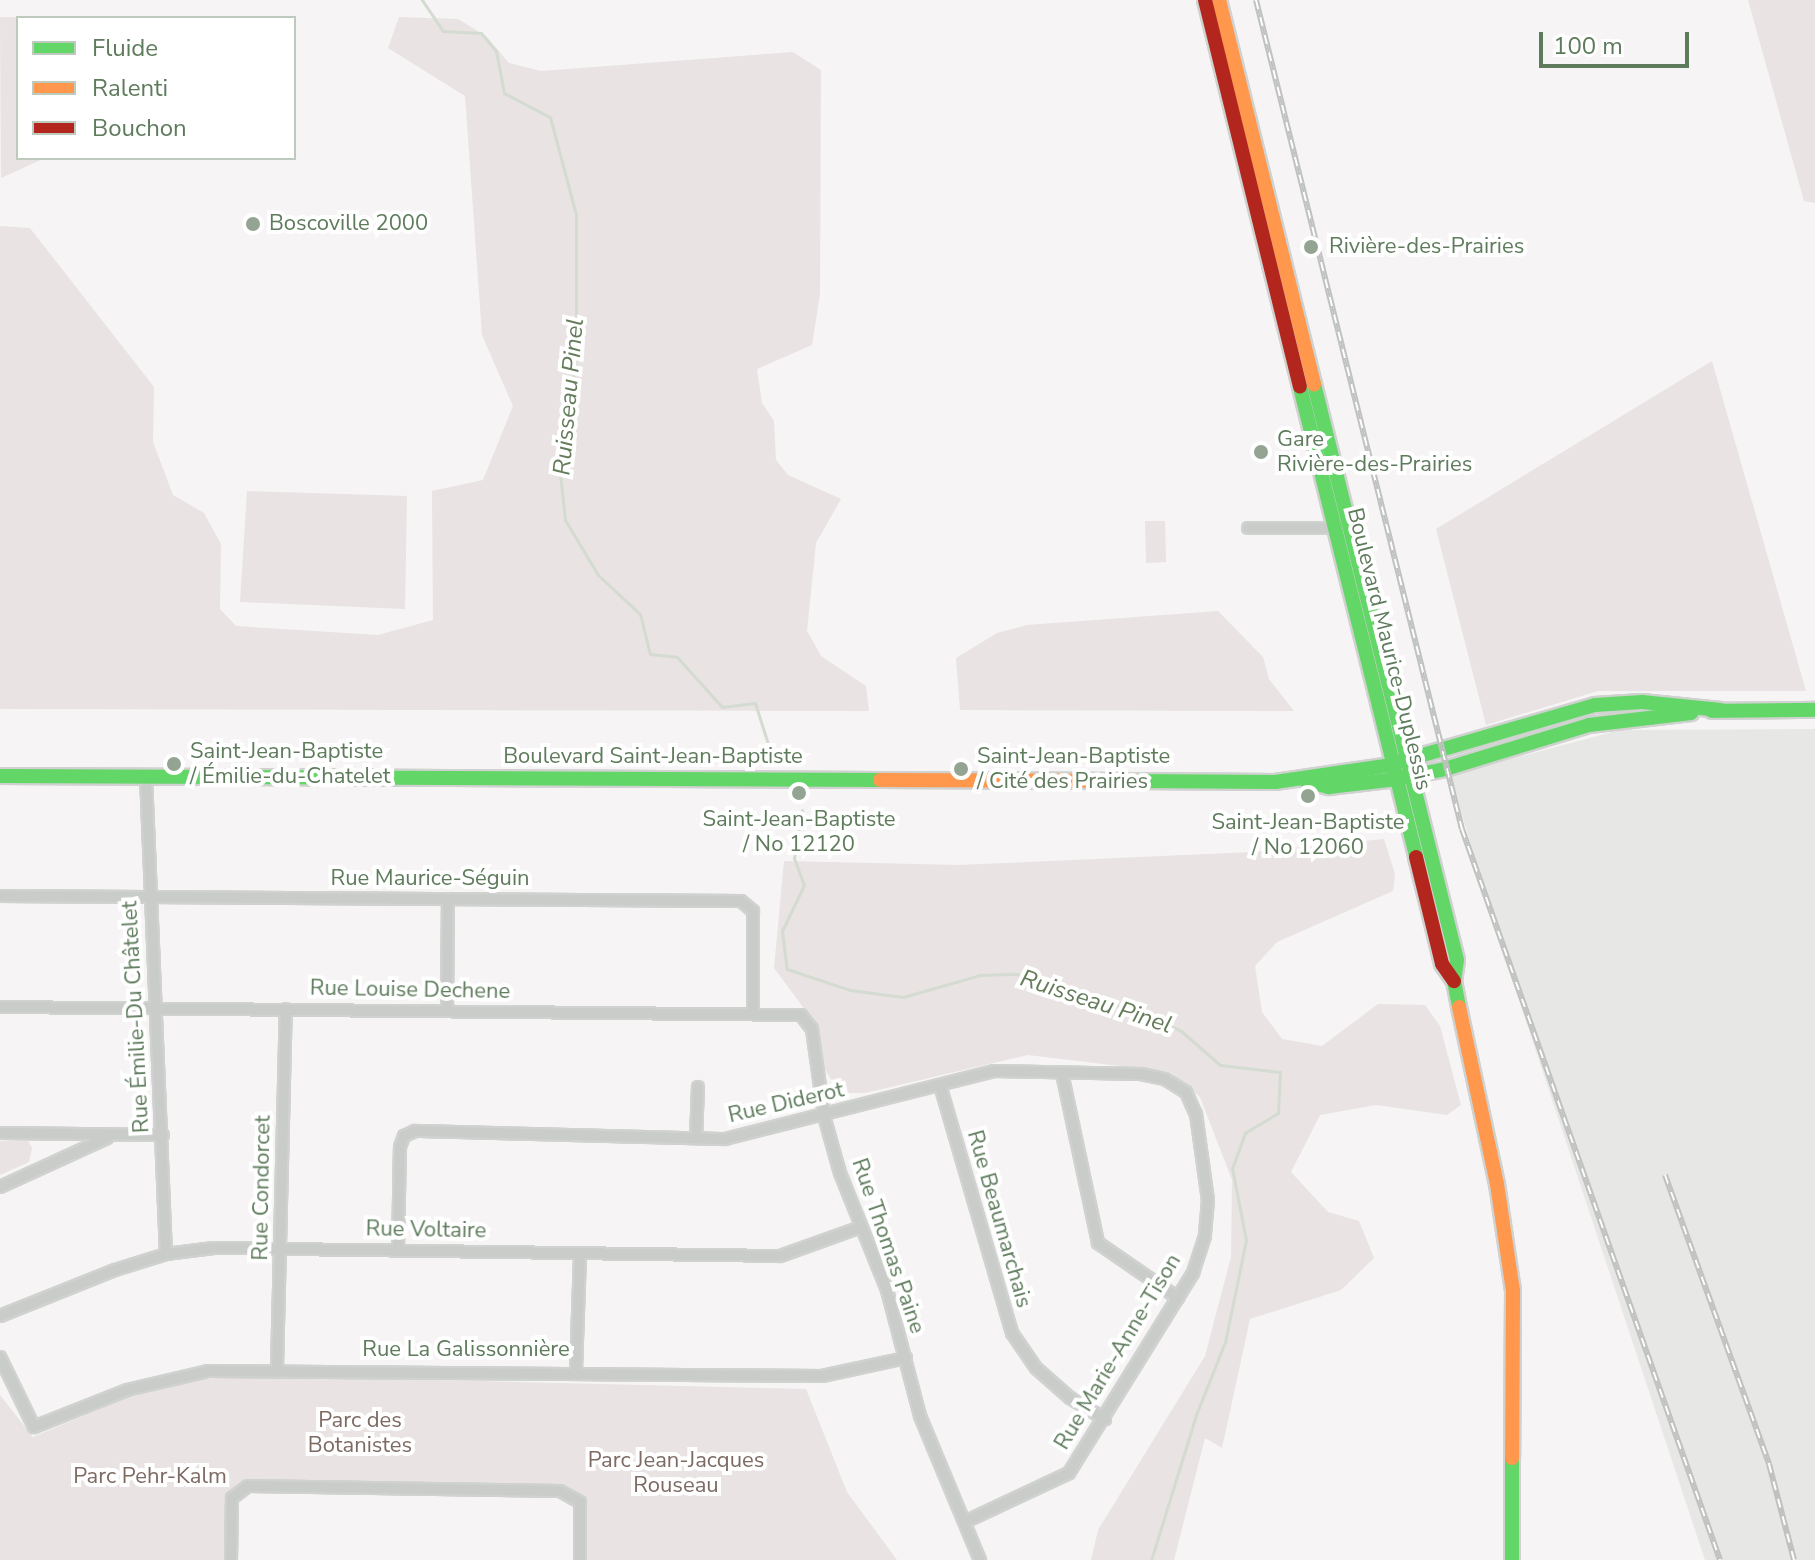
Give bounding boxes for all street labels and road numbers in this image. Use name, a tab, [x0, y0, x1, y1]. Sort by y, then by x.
street label: Boulevard Maurice-Duplessis	[1341, 505, 1437, 793]
street label: Boulevard Saint-Jean-Baptiste	[503, 744, 803, 770]
street label: Rue Maurice-Séguin	[330, 866, 530, 892]
street label: Rue Émilie-Du Châtelet	[117, 900, 155, 1134]
street label: Rue Louise Dechene	[310, 975, 510, 1005]
street label: Rue Diderot	[726, 1077, 846, 1129]
street label: Rue Condorcet	[248, 1115, 276, 1261]
street label: Rue Beaumarchais	[961, 1127, 1037, 1311]
street label: Rue Thomas Paine	[846, 1155, 930, 1337]
street label: Rue Voltaire	[365, 1216, 487, 1244]
street label: Rue Marie-Anne-Tison	[1049, 1249, 1187, 1455]
street label: Rue La Galissonnière	[362, 1337, 570, 1363]

